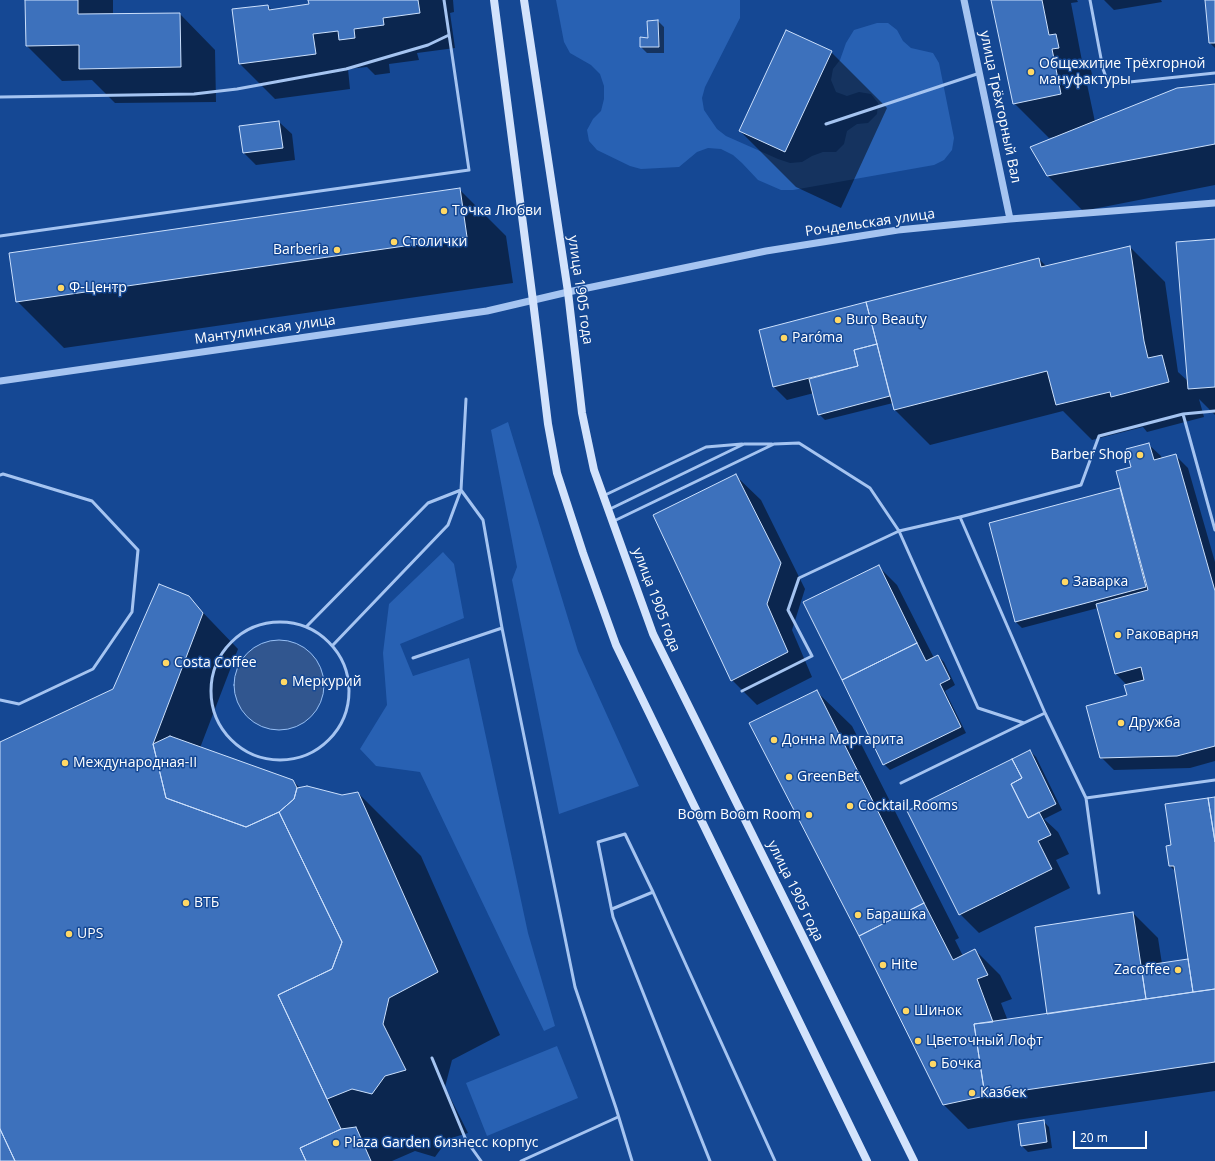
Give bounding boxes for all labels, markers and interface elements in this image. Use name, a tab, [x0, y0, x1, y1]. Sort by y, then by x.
street label: улица Трёхгорный Вал	[976, 29, 1024, 185]
place label: Общежитие Трёхгорной мануфактуры	[1039, 56, 1205, 88]
marker: Общежитие Трёхгорной мануфактуры	[1026, 67, 1036, 77]
place label: Точка Любви	[452, 203, 542, 219]
marker: Точка Любви	[439, 206, 449, 216]
street label: Рочдельская улица	[804, 206, 936, 240]
place label: Столички	[402, 234, 467, 250]
street label: улица 1905 года	[564, 234, 596, 346]
marker: Столички	[389, 237, 399, 247]
place label: Barberia	[273, 242, 329, 258]
marker: Barberia	[332, 245, 342, 255]
place label: Ф-Центр	[69, 280, 127, 296]
marker: Ф-Центр	[56, 283, 66, 293]
street label: Мантулинская улица	[193, 312, 337, 348]
place label: Buro Beauty	[846, 312, 927, 328]
marker: Buro Beauty	[833, 315, 843, 325]
place label: Paróma	[792, 330, 843, 346]
marker: Paróma	[779, 333, 789, 343]
place label: Barber Shop	[1050, 447, 1132, 463]
marker: Barber Shop	[1135, 450, 1145, 460]
street label: улица 1905 года	[628, 546, 684, 654]
place label: Заварка	[1073, 574, 1128, 590]
marker: Заварка	[1060, 577, 1070, 587]
place label: Раковарня	[1126, 627, 1199, 643]
marker: Раковарня	[1113, 630, 1123, 640]
place label: Costa Coffee	[174, 655, 257, 671]
marker: Costa Coffee	[161, 658, 171, 668]
place label: Меркурий	[292, 674, 362, 690]
marker: Меркурий	[279, 677, 289, 687]
place label: Дружба	[1129, 715, 1181, 731]
marker: Дружба	[1116, 718, 1126, 728]
place label: Донна Маргарита	[782, 732, 904, 748]
marker: Донна Маргарита	[769, 735, 779, 745]
place label: Международная-II	[73, 755, 197, 771]
marker: Международная-II	[60, 758, 70, 768]
place label: GreenBet	[797, 769, 859, 785]
marker: GreenBet	[784, 772, 794, 782]
place label: Cocktail Rooms	[858, 798, 958, 814]
marker: Cocktail Rooms	[845, 801, 855, 811]
place label: Boom Boom Room	[678, 807, 801, 823]
marker: Boom Boom Room	[804, 810, 814, 820]
street label: улица 1905 года	[763, 838, 827, 944]
place label: ВТБ	[194, 895, 219, 911]
marker: ВТБ	[181, 898, 191, 908]
place label: Барашка	[866, 907, 926, 923]
marker: Барашка	[853, 910, 863, 920]
place label: UPS	[77, 926, 103, 942]
marker: UPS	[64, 929, 74, 939]
place label: Hite	[891, 957, 918, 973]
marker: Hite	[878, 960, 888, 970]
place label: Zacoffee	[1114, 962, 1170, 978]
marker: Zacoffee	[1173, 965, 1183, 975]
place label: Шинок	[914, 1003, 962, 1019]
marker: Шинок	[901, 1006, 911, 1016]
place label: Цветочный Лофт	[926, 1033, 1043, 1049]
marker: Цветочный Лофт	[913, 1036, 923, 1046]
place label: Бочка	[941, 1056, 981, 1072]
marker: Бочка	[928, 1059, 938, 1069]
place label: Казбек	[980, 1085, 1027, 1101]
marker: Казбек	[967, 1088, 977, 1098]
scale bar	[1075, 1123, 1149, 1149]
text: 20 m	[1080, 1129, 1108, 1146]
place label: Plaza Garden бизнесс корпус	[344, 1135, 538, 1151]
marker: Plaza Garden бизнесс корпус	[331, 1138, 341, 1148]

